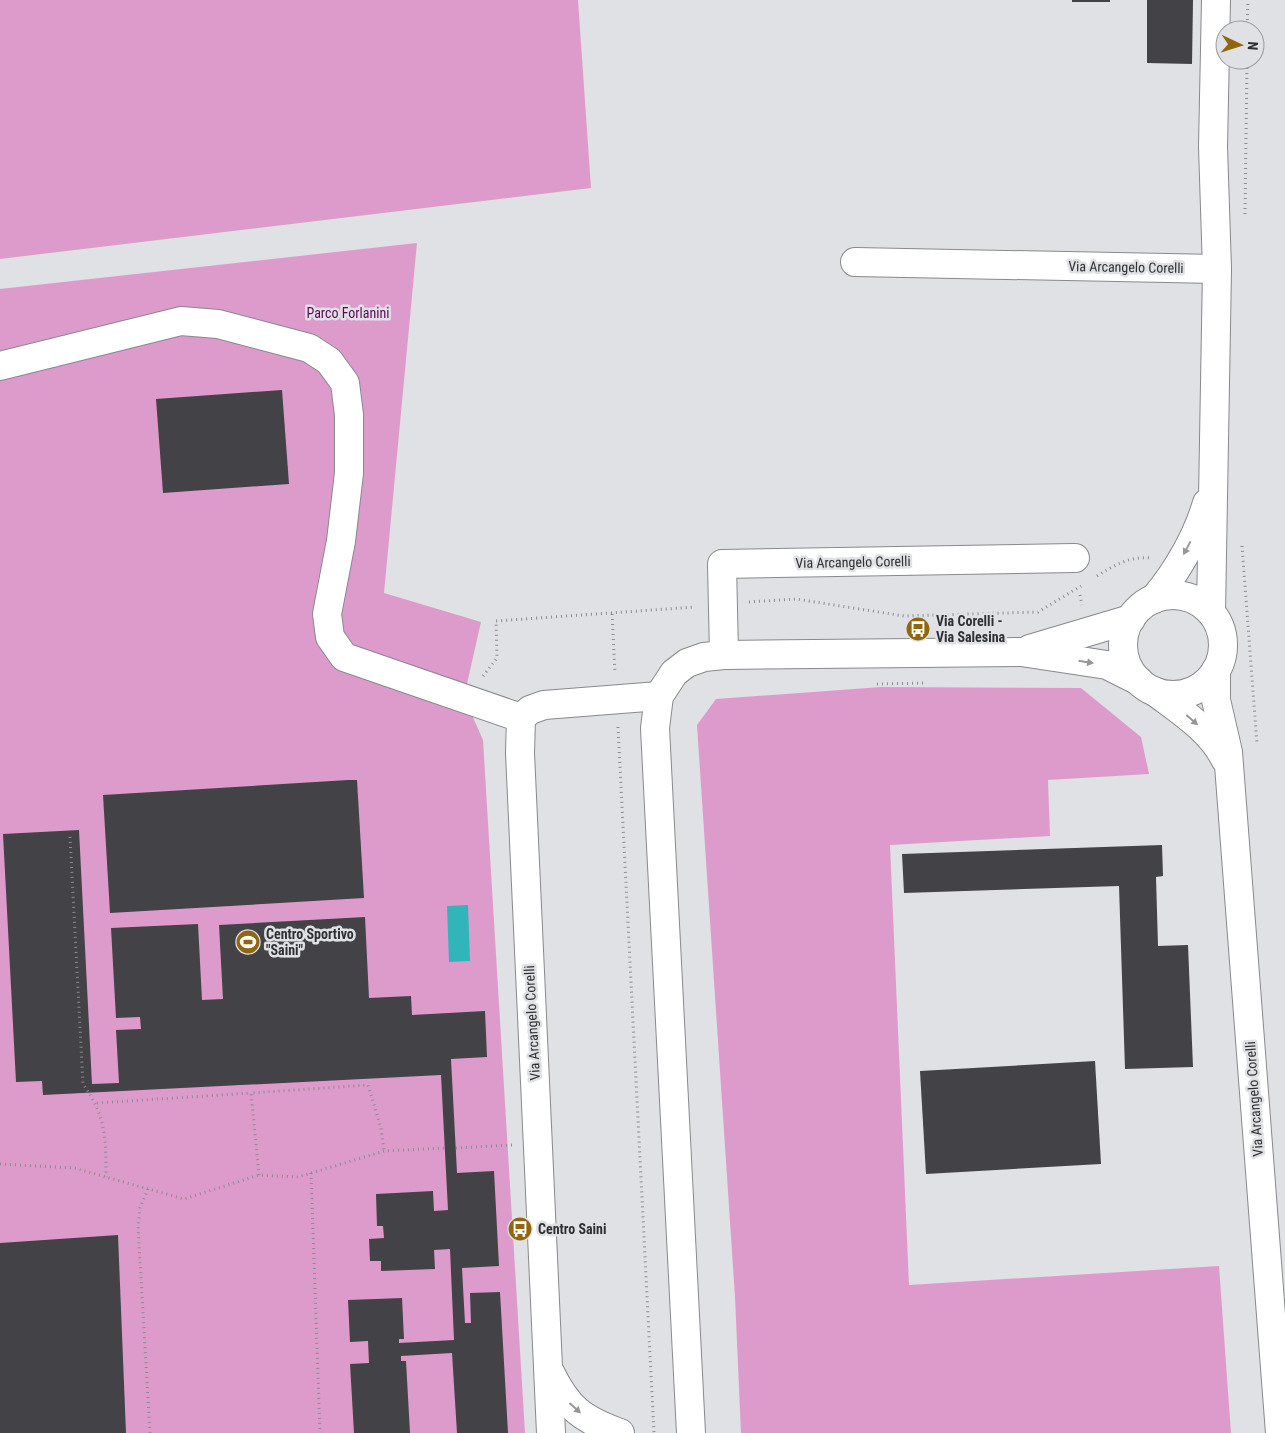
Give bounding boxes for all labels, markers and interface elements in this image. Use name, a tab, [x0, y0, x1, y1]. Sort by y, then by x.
north arrow	[1215, 20, 1265, 70]
text: N	[1245, 41, 1261, 51]
street label: Via Arcangelo Corelli	[1068, 258, 1184, 276]
park label: Parco Forlanini	[306, 305, 390, 321]
one-way arrow	[1183, 541, 1191, 556]
street label: Via Arcangelo Corelli	[795, 553, 911, 571]
place label: Via Corelli - Via Salesina	[936, 613, 1006, 645]
bus stop icon: Via Corelli - Via Salesina	[905, 616, 931, 642]
one-way arrow	[1079, 658, 1095, 666]
one-way arrow	[1186, 715, 1199, 726]
place label: Centro Sportivo "Saini"	[266, 926, 354, 958]
sports icon: Centro Sportivo "Saini"	[235, 929, 261, 955]
street label: Via Arcangelo Corelli	[521, 965, 543, 1081]
street label: Via Arcangelo Corelli	[1242, 1041, 1266, 1157]
bus stop icon: Centro Saini	[507, 1216, 533, 1242]
place label: Centro Saini	[538, 1221, 607, 1237]
one-way arrow	[568, 1402, 580, 1414]

